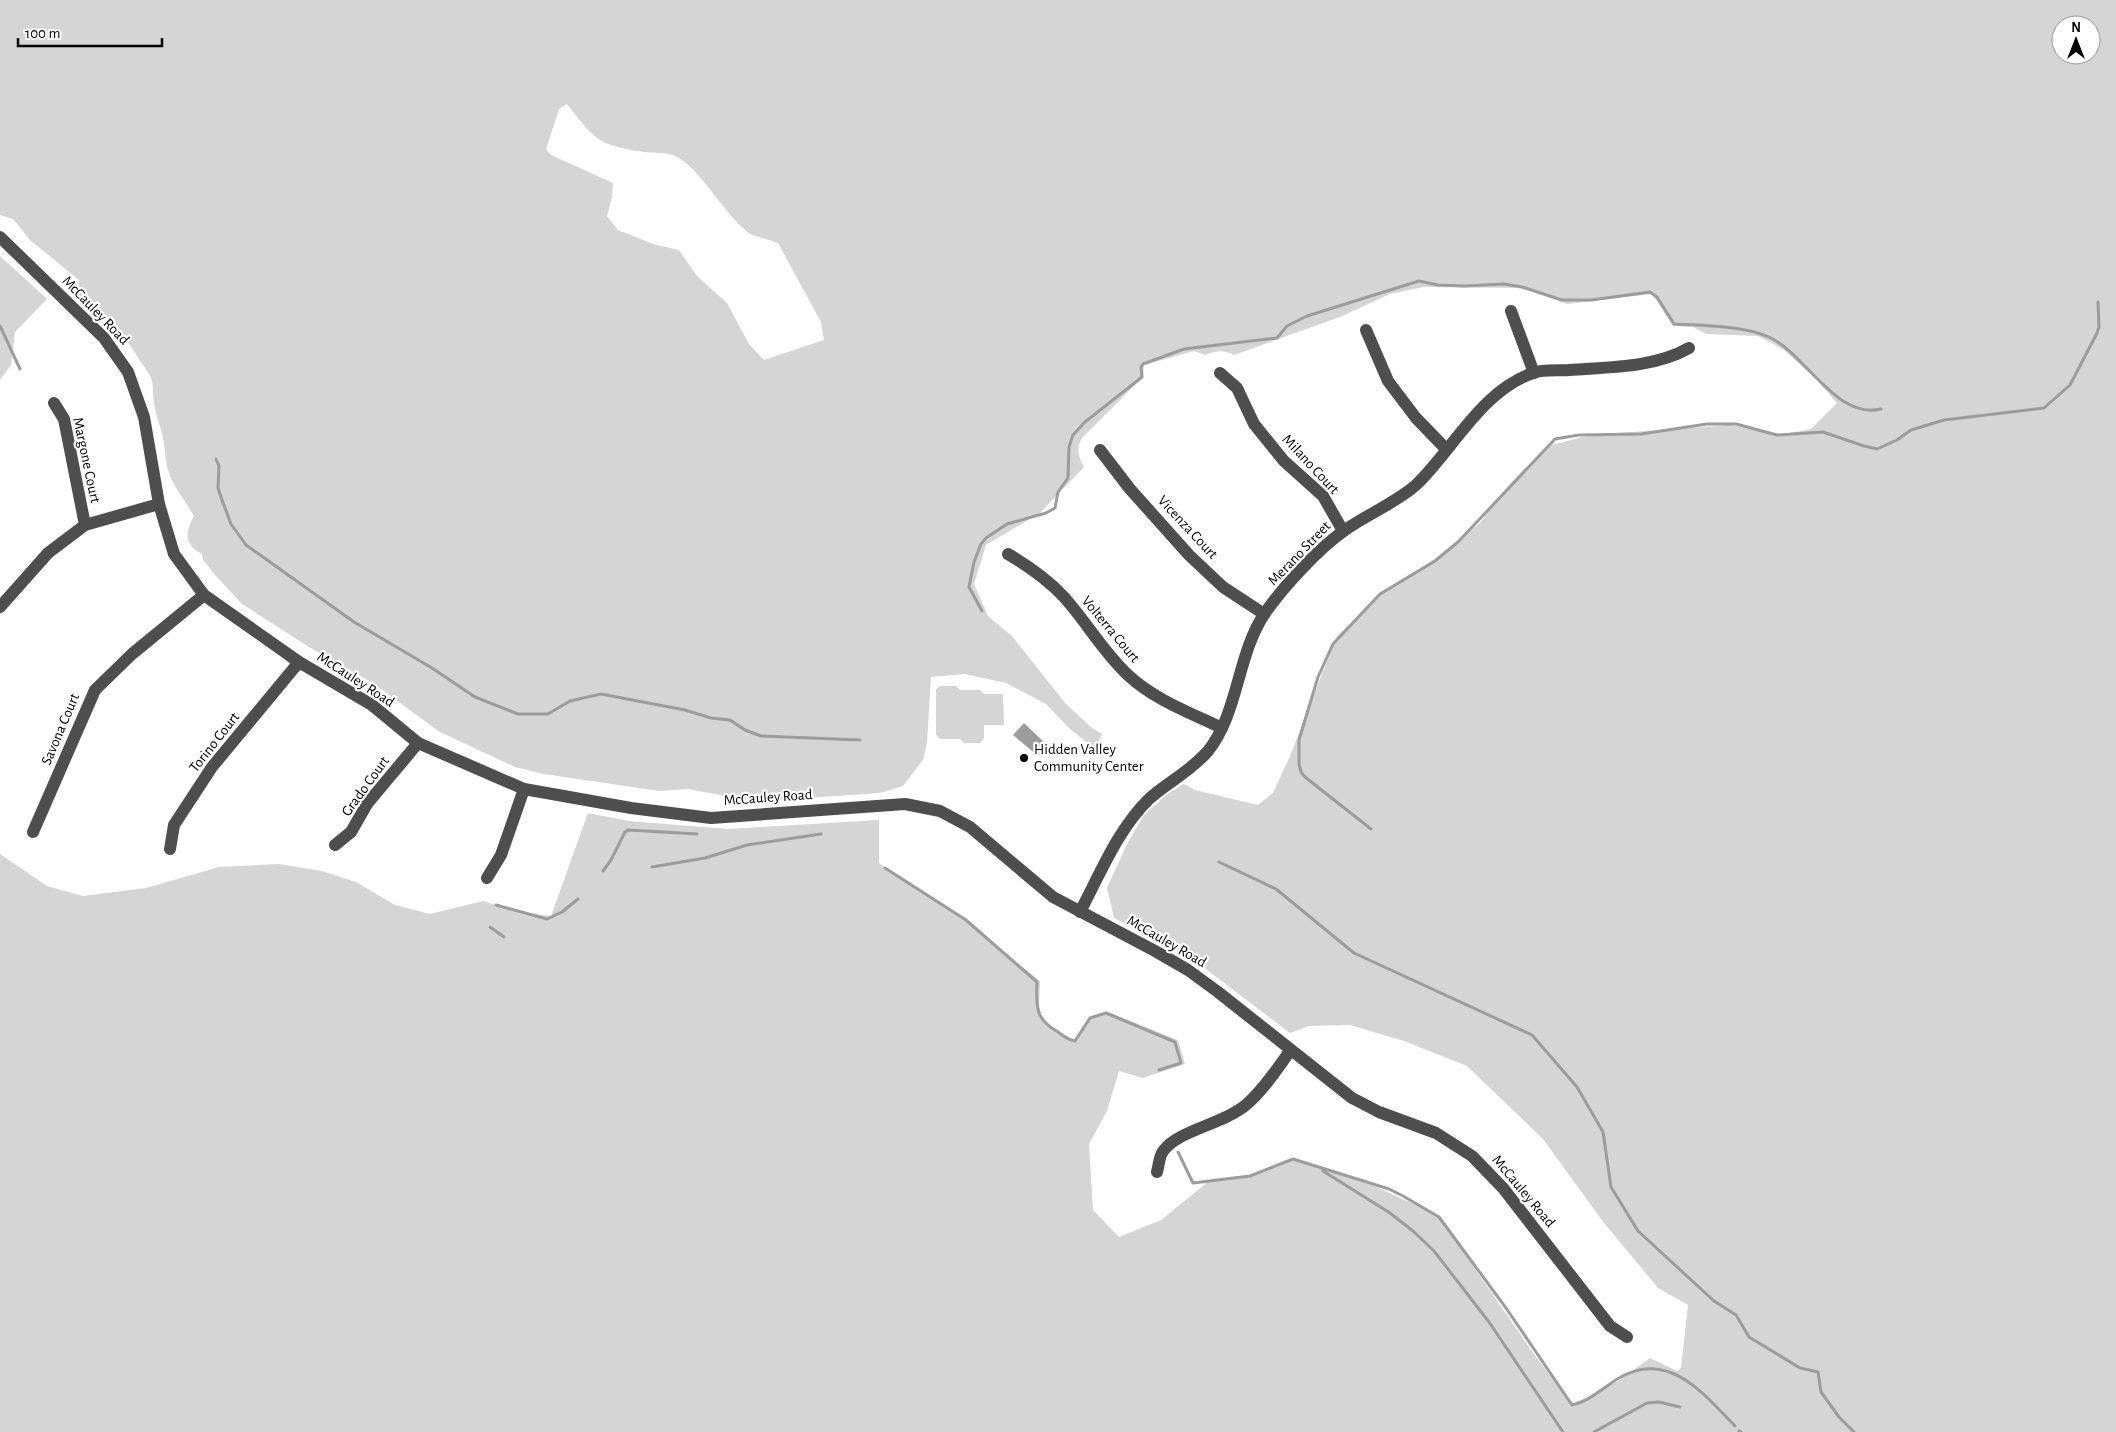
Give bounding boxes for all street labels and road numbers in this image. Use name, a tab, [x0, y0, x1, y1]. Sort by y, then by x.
street label: McCauley Road	[59, 273, 132, 348]
street label: Margone Court	[70, 416, 103, 504]
street label: Milano Court	[1279, 432, 1342, 497]
street label: Vicenza Court	[1155, 493, 1221, 562]
street label: Merano Street	[1265, 518, 1334, 588]
street label: Volterra Court	[1079, 593, 1143, 665]
street label: McCauley Road	[314, 649, 397, 710]
street label: Savona Court	[39, 691, 82, 767]
street label: Torino Court	[186, 709, 242, 775]
street label: Grado Court	[339, 753, 392, 819]
street label: McCauley Road	[723, 787, 813, 808]
street label: McCauley Road	[1124, 913, 1209, 970]
street label: McCauley Road	[1489, 1152, 1558, 1230]

